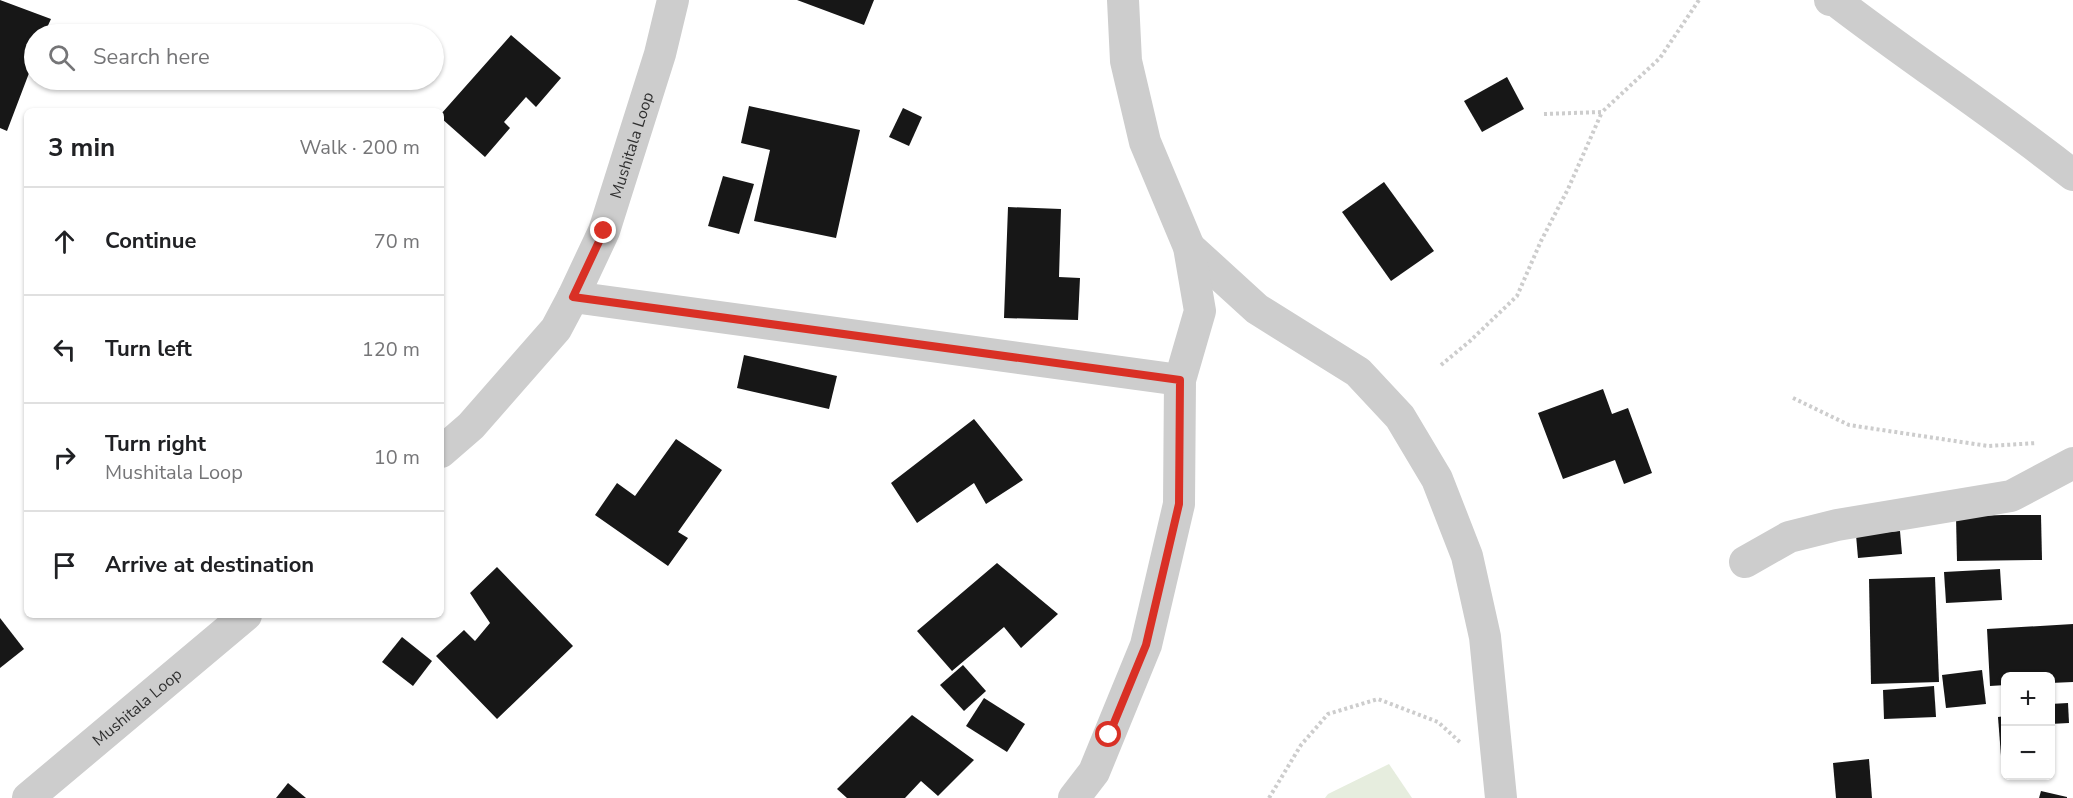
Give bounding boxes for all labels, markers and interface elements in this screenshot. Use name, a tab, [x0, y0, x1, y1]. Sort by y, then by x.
search box	[24, 24, 444, 90]
icon: search	[45, 41, 78, 74]
text: Search here	[93, 42, 210, 72]
street label: Mushitala Loop	[605, 89, 659, 201]
text: 3 min	[48, 130, 115, 165]
text: Walk · 200 m	[300, 134, 420, 161]
route end	[590, 217, 616, 243]
icon: ahead	[48, 225, 81, 258]
text: Continue	[105, 226, 196, 256]
text: 70 m	[374, 228, 420, 255]
icon: left	[48, 333, 81, 366]
text: Turn left	[105, 334, 192, 364]
text: 120 m	[362, 336, 420, 363]
text: Turn right	[105, 429, 206, 459]
icon: right	[48, 441, 81, 474]
text: 10 m	[374, 444, 420, 471]
text: Mushitala Loop	[105, 459, 243, 486]
icon: arrive	[48, 549, 81, 582]
text: Arrive at destination	[105, 550, 314, 580]
street label: Mushitala Loop	[88, 664, 187, 751]
map controls	[2001, 672, 2055, 780]
button: +	[2001, 672, 2055, 726]
route start	[1095, 721, 1121, 747]
button: −	[2001, 726, 2055, 780]

